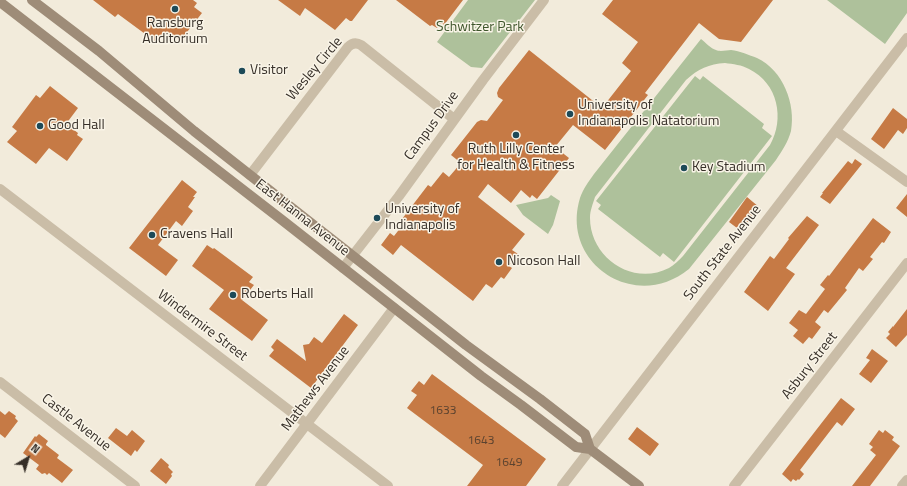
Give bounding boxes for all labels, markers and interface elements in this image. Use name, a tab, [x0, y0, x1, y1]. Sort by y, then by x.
marker: Ransburg Auditorium	[170, 4, 180, 14]
place label: Ransburg Auditorium	[142, 16, 208, 48]
park label: Schwitzer Park	[436, 20, 524, 36]
street label: Wesley Circle	[284, 34, 346, 104]
place label: Visitor	[250, 63, 288, 79]
marker: Visitor	[237, 66, 247, 76]
street label: Campus Drive	[401, 88, 463, 164]
place label: University of Indianapolis Natatorium	[578, 98, 719, 130]
marker: University of Indianapolis Natatorium	[565, 109, 575, 119]
place label: Good Hall	[48, 118, 105, 134]
marker: Good Hall	[35, 121, 45, 131]
marker: Ruth Lilly Center for Health & Fitness	[511, 130, 521, 140]
place label: Ruth Lilly Center for Health & Fitness	[457, 142, 575, 174]
place label: Key Stadium	[692, 160, 766, 176]
marker: Key Stadium	[679, 163, 689, 173]
street label: East Hanna Avenue	[252, 176, 352, 260]
place label: University of Indianapolis	[385, 202, 459, 234]
street label: South State Avenue	[681, 202, 765, 304]
marker: University of Indianapolis	[372, 213, 382, 223]
place label: Cravens Hall	[160, 227, 233, 243]
marker: Cravens Hall	[147, 230, 157, 240]
place label: Nicoson Hall	[507, 254, 580, 270]
marker: Nicoson Hall	[494, 257, 504, 267]
street label: Windermire Street	[154, 287, 250, 365]
place label: Roberts Hall	[241, 287, 314, 303]
marker: Roberts Hall	[228, 290, 238, 300]
street label: Asbury Street	[779, 329, 841, 403]
street label: Mathews Avenue	[279, 343, 353, 435]
street label: Castle Avenue	[38, 391, 114, 455]
house number: 1633	[430, 404, 456, 418]
house number: 1643	[468, 434, 494, 448]
north arrow	[8, 438, 48, 478]
text: N	[27, 440, 43, 457]
house number: 1649	[496, 456, 522, 470]

